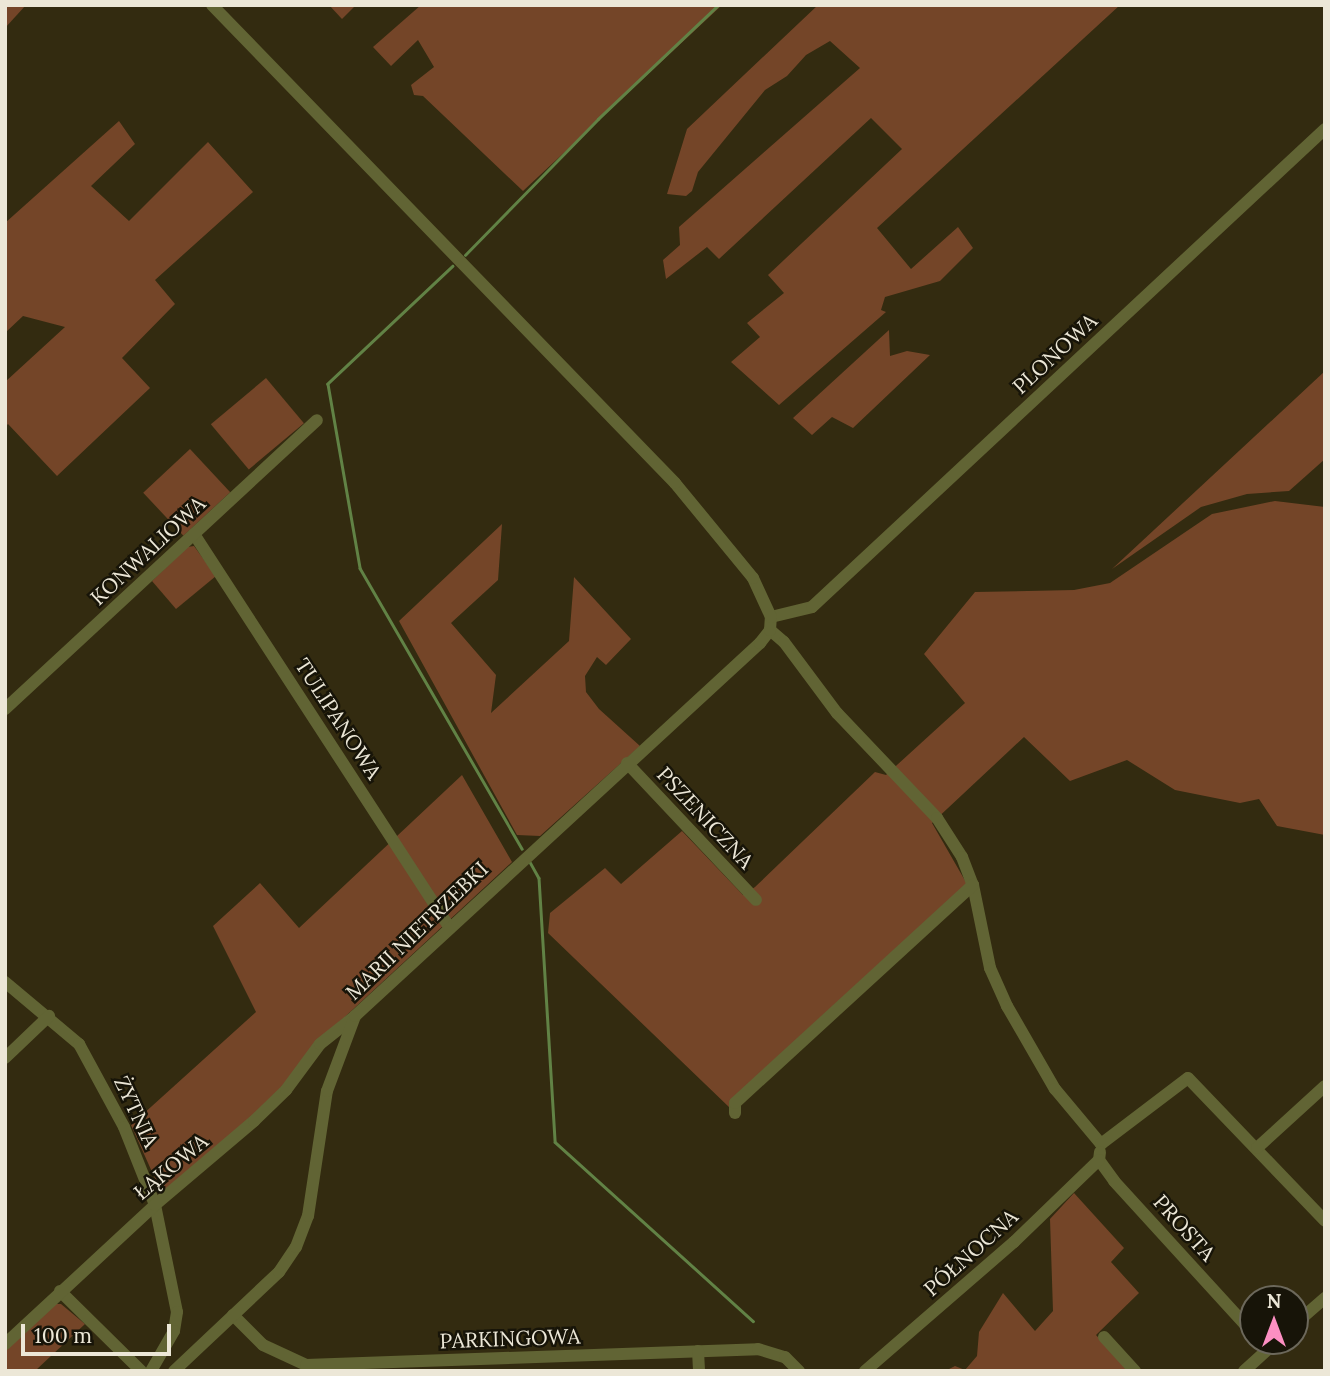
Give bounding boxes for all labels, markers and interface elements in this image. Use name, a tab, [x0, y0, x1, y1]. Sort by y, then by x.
street label: PLONOWA	[1008, 309, 1102, 399]
street label: KONWALIOWA	[85, 491, 211, 611]
street label: TULIPANOWA	[290, 654, 386, 784]
street label: PSZENICZNA	[651, 762, 759, 874]
street label: MARII NIETRZEBKI	[341, 857, 493, 1005]
street label: ŻYTNIA	[108, 1072, 164, 1152]
street label: ŁĄKOWA	[129, 1129, 213, 1205]
street label: PROSTA	[1148, 1190, 1220, 1266]
street label: PÓŁNOCNA	[919, 1204, 1023, 1302]
north arrow	[1239, 1285, 1309, 1355]
text: N	[1267, 1289, 1281, 1313]
scale bar	[24, 1310, 175, 1354]
text: 100 m	[34, 1322, 92, 1349]
street label: PARKINGOWA	[439, 1324, 581, 1354]

